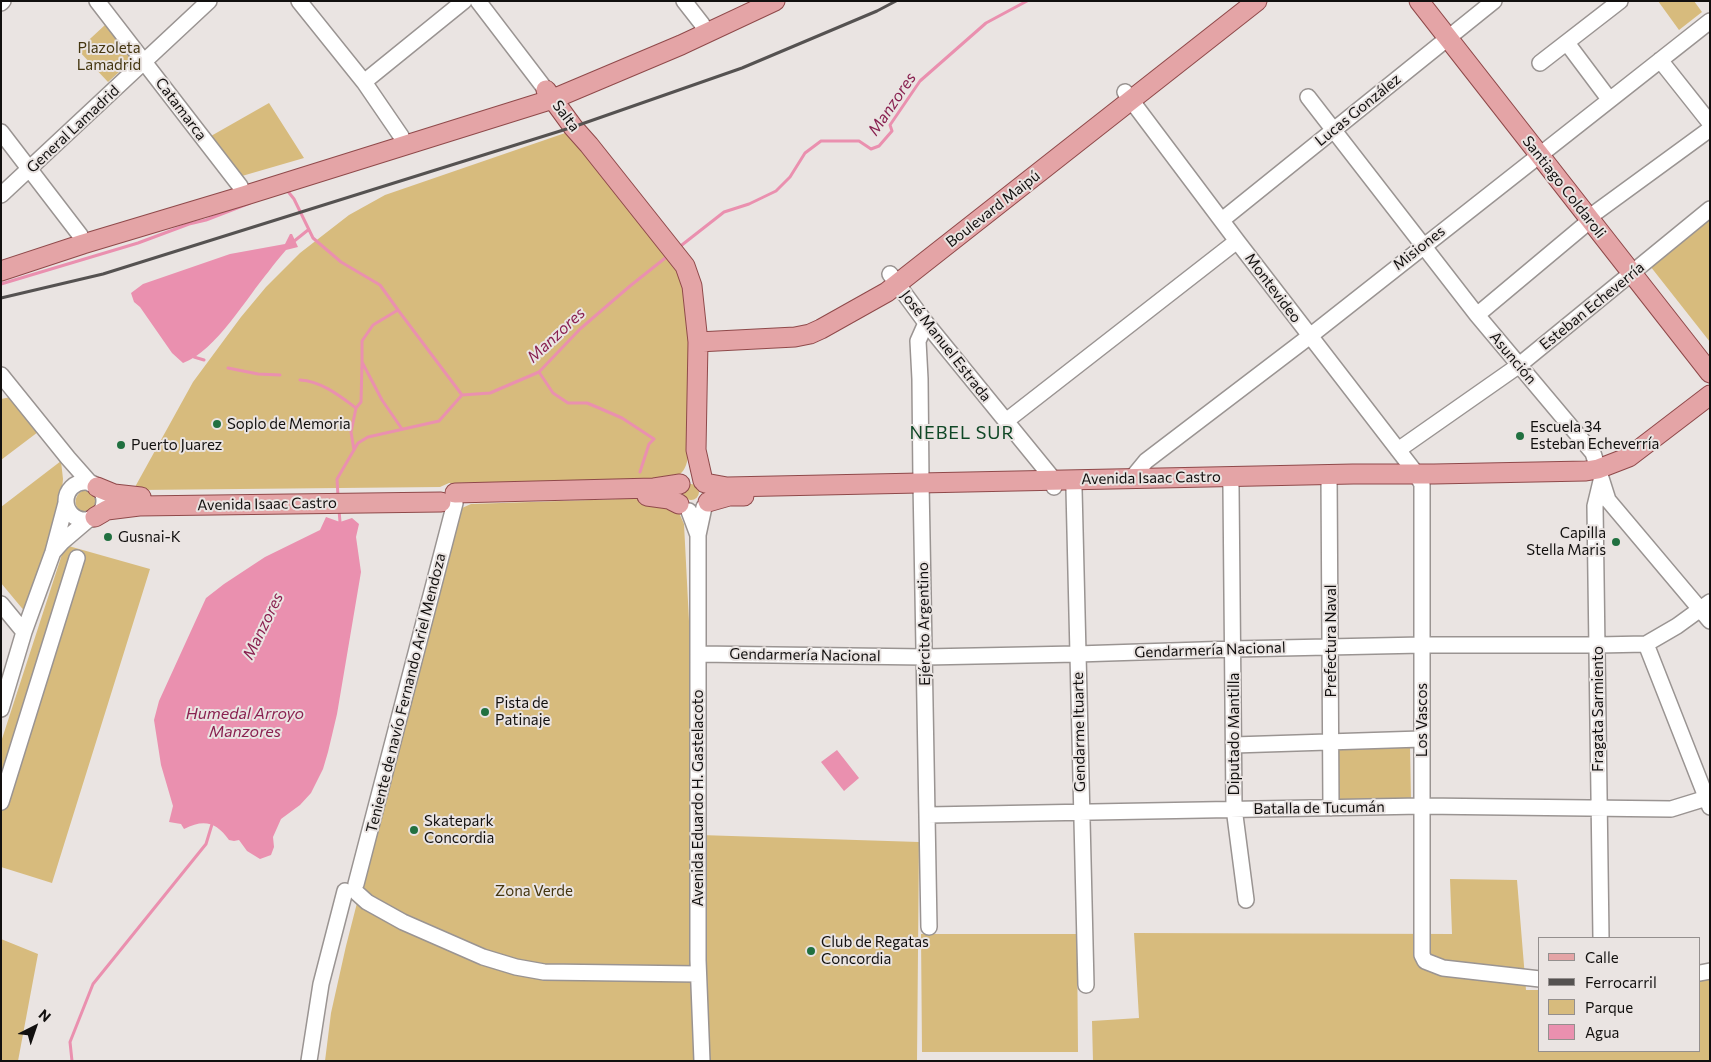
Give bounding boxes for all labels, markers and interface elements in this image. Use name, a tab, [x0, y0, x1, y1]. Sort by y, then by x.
park label: Plazoleta Lamadrid	[77, 39, 141, 74]
water label: Manzores	[864, 69, 920, 139]
street label: Lucas González	[1312, 70, 1404, 150]
street label: Catamarca	[152, 74, 210, 144]
street label: General Lamadrid	[23, 81, 123, 177]
street label: Salta	[548, 97, 584, 135]
street label: Santiago Coldaroli	[1518, 132, 1610, 242]
street label: Boulevard Maipú	[942, 167, 1044, 251]
street label: Misiones	[1389, 222, 1449, 274]
street label: Montevideo	[1241, 250, 1305, 326]
street label: Esteban Echeverría	[1536, 258, 1648, 354]
street label: José Manuel Estrada	[897, 287, 995, 405]
water label: Manzores	[523, 303, 589, 367]
street label: Asunción	[1486, 328, 1540, 388]
place label: Soplo de Memoria	[227, 415, 351, 433]
marker: Soplo de Memoria	[211, 418, 223, 430]
place label: Escuela 34 Esteban Echeverría	[1530, 418, 1659, 453]
district label: NEBEL SUR	[908, 422, 1016, 444]
marker: Escuela 34 Esteban Echeverría	[1514, 430, 1526, 442]
place label: Puerto Juarez	[131, 436, 222, 454]
marker: Puerto Juarez	[115, 439, 127, 451]
street label: Avenida Isaac Castro	[1081, 468, 1221, 488]
street label: Avenida Isaac Castro	[197, 494, 337, 514]
place label: Capilla Stella Maris	[1526, 524, 1606, 559]
place label: Gusnai-K	[118, 528, 181, 546]
marker: Gusnai-K	[102, 531, 114, 543]
marker: Capilla Stella Maris	[1610, 536, 1622, 548]
street label: Teniente de navío Fernando Ariel Mendoza	[362, 551, 450, 835]
street label: Ejército Argentino	[914, 562, 934, 686]
street label: Prefectura Naval	[1322, 584, 1340, 698]
water label: Manzores	[239, 589, 287, 663]
street label: Gendarmería Nacional	[1134, 638, 1286, 662]
street label: Gendarmería Nacional	[729, 645, 881, 665]
street label: Fragata Sarmiento	[1589, 646, 1607, 772]
street label: Gendarme Ituarte	[1069, 672, 1089, 792]
street label: Diputado Mantilla	[1225, 673, 1243, 795]
street label: Los Vascos	[1413, 683, 1431, 757]
street label: Avenida Eduardo H. Gastelacoto	[689, 689, 707, 907]
place label: Pista de Patinaje	[495, 694, 550, 729]
water label: Humedal Arroyo Manzores	[186, 704, 304, 742]
marker: Pista de Patinaje	[479, 706, 491, 718]
street label: Batalla de Tucumán	[1253, 798, 1385, 818]
place label: Skatepark Concordia	[424, 812, 494, 847]
marker: Skatepark Concordia	[408, 824, 420, 836]
park label: Zona Verde	[495, 882, 573, 900]
place label: Club de Regatas Concordia	[821, 933, 929, 968]
legend	[1538, 937, 1701, 1052]
marker: Club de Regatas Concordia	[805, 945, 817, 957]
text: Calle	[1585, 948, 1619, 966]
text: Ferrocarril	[1585, 973, 1657, 991]
text: Parque	[1585, 998, 1633, 1016]
north arrow	[10, 1002, 60, 1052]
text: N	[36, 1005, 55, 1025]
text: Agua	[1585, 1023, 1619, 1041]

